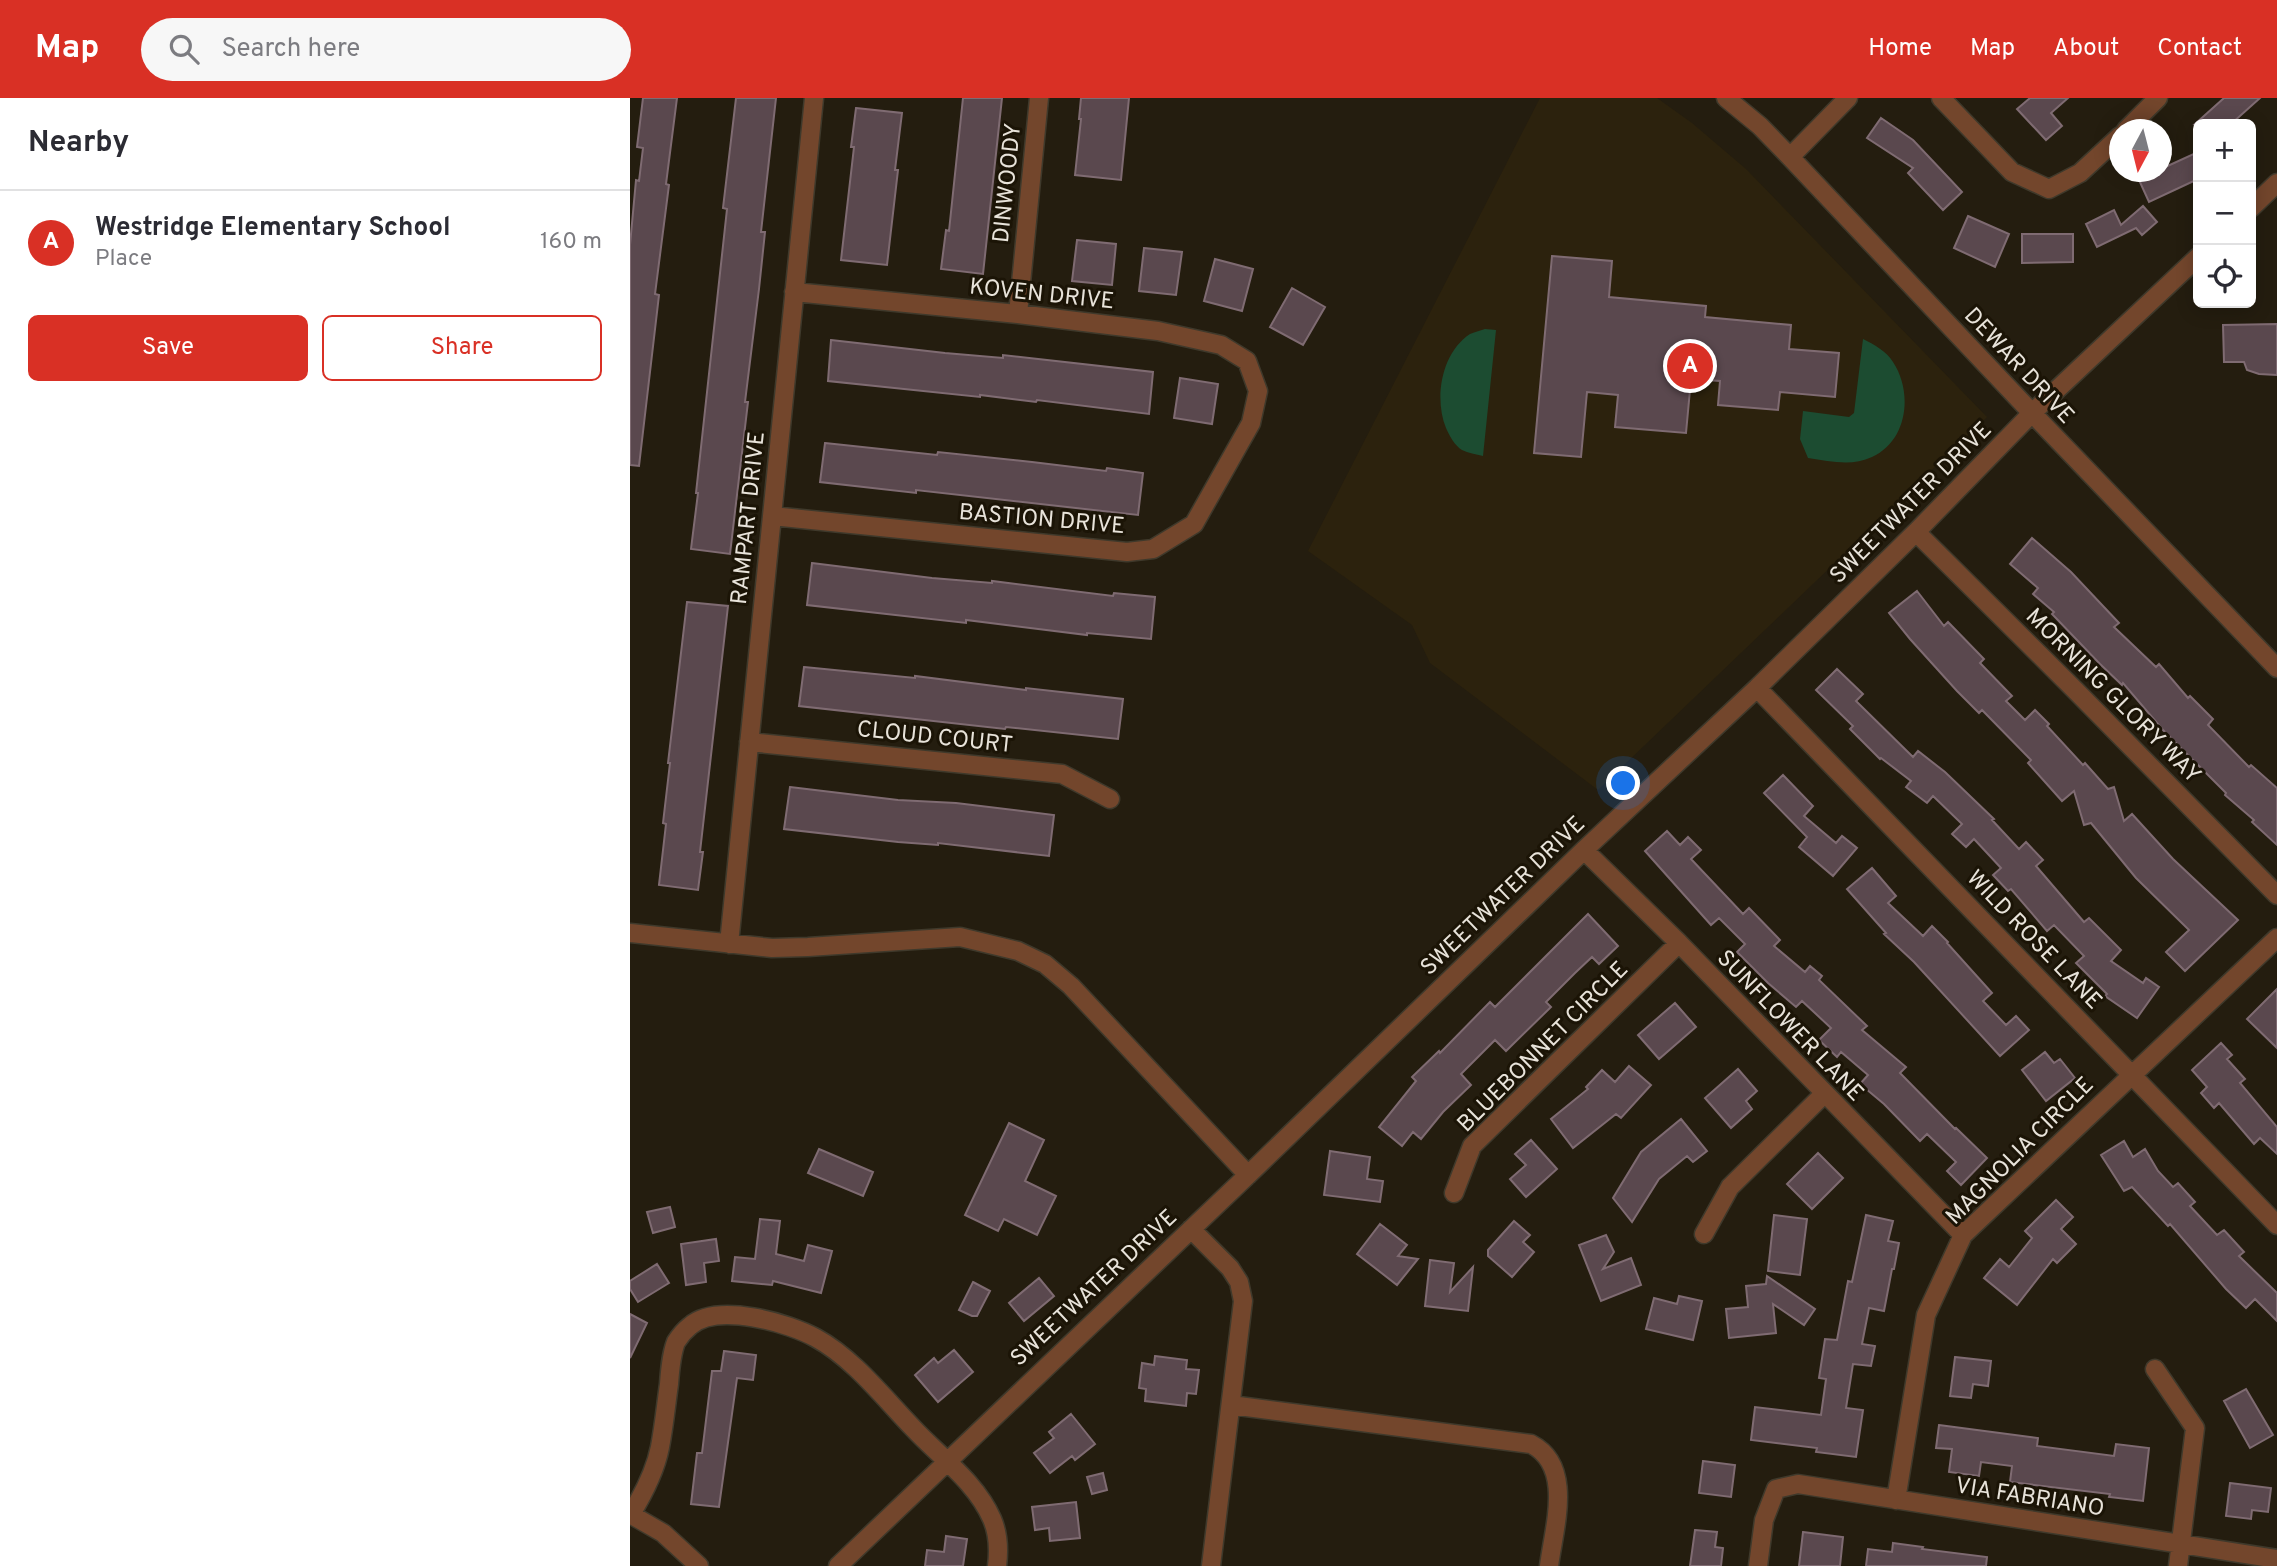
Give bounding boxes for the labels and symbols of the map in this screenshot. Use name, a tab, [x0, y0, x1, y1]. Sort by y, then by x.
north arrow	[2109, 119, 2172, 182]
street label: DINWOODY	[988, 122, 1029, 245]
street label: KOVEN DRIVE	[968, 273, 1116, 318]
street label: DEWAR DRIVE	[1957, 302, 2080, 431]
pin: A	[1667, 340, 1713, 392]
street label: SWEETWATER DRIVE	[1825, 417, 1999, 591]
street label: RAMPART DRIVE	[726, 430, 773, 606]
street label: BASTION DRIVE	[958, 499, 1126, 542]
street label: MORNING GLORY WAY	[2018, 603, 2206, 791]
street label: CLOUD COURT	[855, 716, 1014, 761]
your location	[1606, 766, 1640, 800]
street label: SWEETWATER DRIVE	[1415, 811, 1592, 983]
street label: WILD ROSE LANE	[1959, 865, 2107, 1017]
street label: SUNFLOWER LANE	[1709, 945, 1869, 1109]
street label: BLUEBONNET CIRCLE	[1452, 956, 1635, 1139]
street label: MAGNOLIA CIRCLE	[1941, 1072, 2101, 1232]
street label: SWEETWATER DRIVE	[1005, 1204, 1184, 1374]
street label: VIA FABRIANO	[1953, 1472, 2106, 1525]

